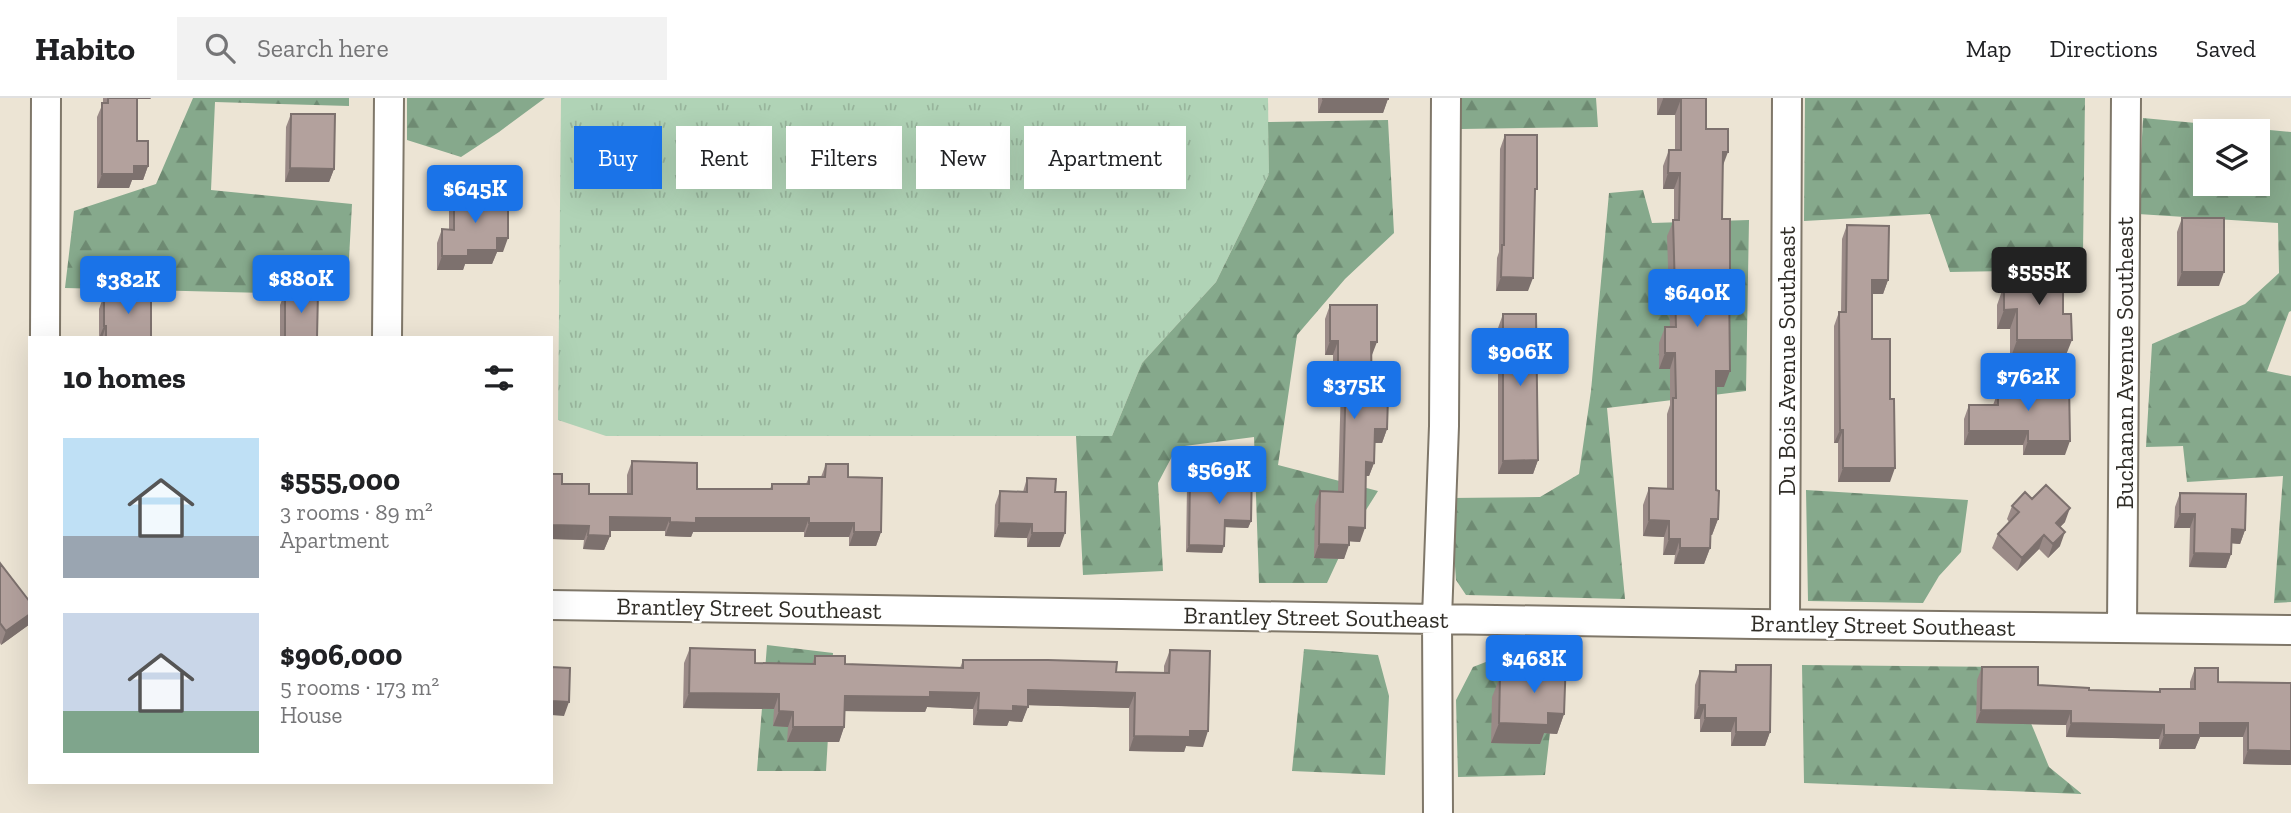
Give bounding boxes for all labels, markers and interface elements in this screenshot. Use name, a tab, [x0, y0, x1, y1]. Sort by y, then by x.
search box	[177, 17, 667, 80]
text: Habito	[35, 29, 135, 68]
icon: search	[201, 29, 239, 67]
text: Search here	[257, 32, 389, 64]
text: Map	[1966, 34, 2012, 63]
text: Directions	[2050, 34, 2158, 63]
text: Saved	[2196, 34, 2256, 63]
map controls	[2193, 119, 2270, 196]
button: layers	[2193, 119, 2270, 196]
chip: Buy	[574, 126, 662, 189]
chip: Rent	[676, 126, 772, 189]
chip: Filters	[786, 126, 902, 189]
chip: New	[916, 126, 1010, 189]
chip: Apartment	[1024, 126, 1186, 189]
pin: $645K	[426, 166, 524, 225]
text: $645K	[443, 174, 507, 202]
street label: Buchanan Avenue Southeast	[2110, 217, 2139, 509]
street label: Du Bois Avenue Southeast	[1772, 226, 1801, 496]
pin: $555K	[1990, 248, 2088, 307]
pin: $382K	[79, 256, 177, 316]
pin: $880K	[252, 256, 350, 315]
text: $555K	[2008, 256, 2070, 284]
text: $880K	[269, 264, 333, 292]
text: $382K	[96, 265, 160, 293]
pin: $640K	[1648, 270, 1746, 329]
text: $640K	[1664, 278, 1730, 306]
pin: $906K	[1471, 328, 1569, 388]
text: $906K	[1488, 337, 1552, 365]
pin: $762K	[1979, 354, 2077, 413]
icon: filters	[480, 359, 518, 397]
text: 10 homes	[63, 360, 186, 396]
pin: $375K	[1305, 362, 1403, 421]
text: $762K	[1997, 362, 2059, 390]
text: $375K	[1323, 370, 1385, 398]
pin: $569K	[1170, 446, 1268, 506]
text: $569K	[1187, 455, 1251, 483]
text: $555,000	[280, 462, 400, 498]
icon: home	[119, 466, 203, 550]
text: 3 rooms · 89 m²	[280, 498, 433, 526]
text: Apartment	[280, 526, 389, 554]
street label: Brantley Street Southeast	[616, 591, 882, 625]
street label: Brantley Street Southeast	[1183, 600, 1449, 634]
street label: Brantley Street Southeast	[1750, 608, 2016, 642]
pin: $468K	[1485, 636, 1583, 695]
text: $906,000	[280, 637, 403, 673]
icon: home	[119, 641, 203, 725]
text: $468K	[1502, 644, 1566, 672]
text: 5 rooms · 173 m²	[280, 673, 439, 701]
text: House	[280, 701, 342, 729]

